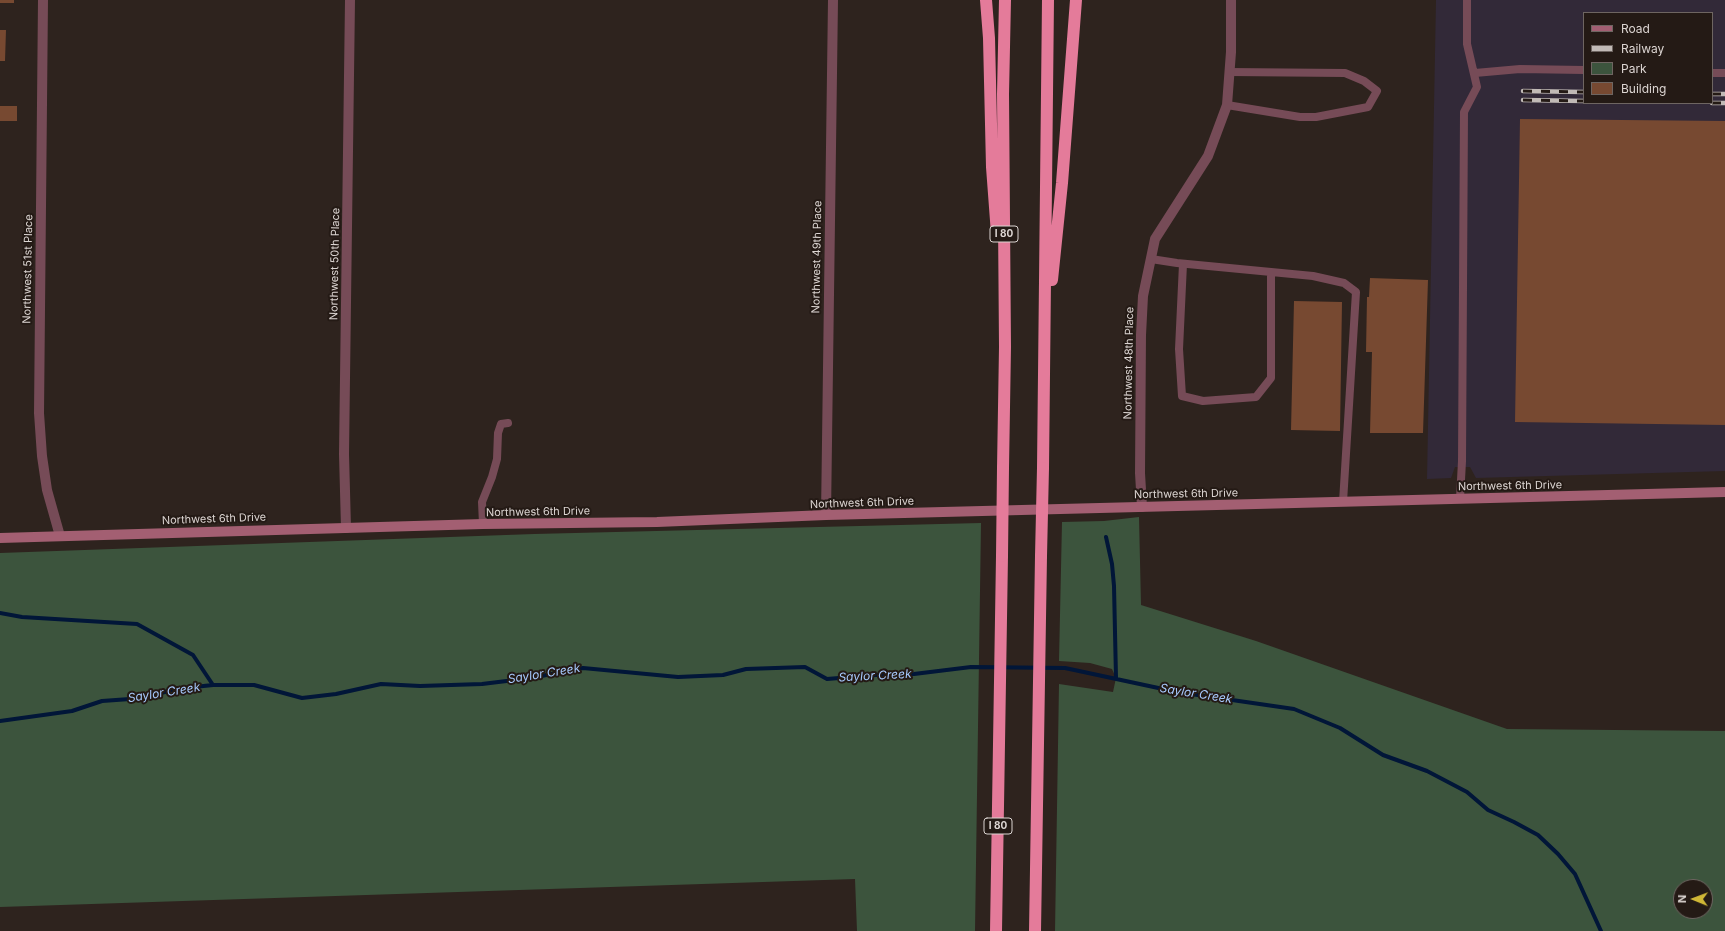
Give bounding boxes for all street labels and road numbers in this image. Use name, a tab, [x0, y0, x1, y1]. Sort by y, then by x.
street label: Northwest 49th Place	[809, 200, 825, 314]
street label: Northwest 50th Place	[327, 208, 343, 320]
street label: Northwest 51st Place	[20, 214, 36, 324]
road number: I 80	[990, 226, 1018, 242]
street label: Northwest 48th Place	[1121, 307, 1137, 419]
street label: Northwest 6th Drive	[1458, 478, 1562, 494]
street label: Northwest 6th Drive	[1134, 486, 1238, 502]
street label: Northwest 6th Drive	[810, 495, 914, 511]
street label: Northwest 6th Drive	[486, 504, 590, 520]
street label: Northwest 6th Drive	[162, 511, 266, 527]
road number: I 80	[984, 818, 1012, 834]

